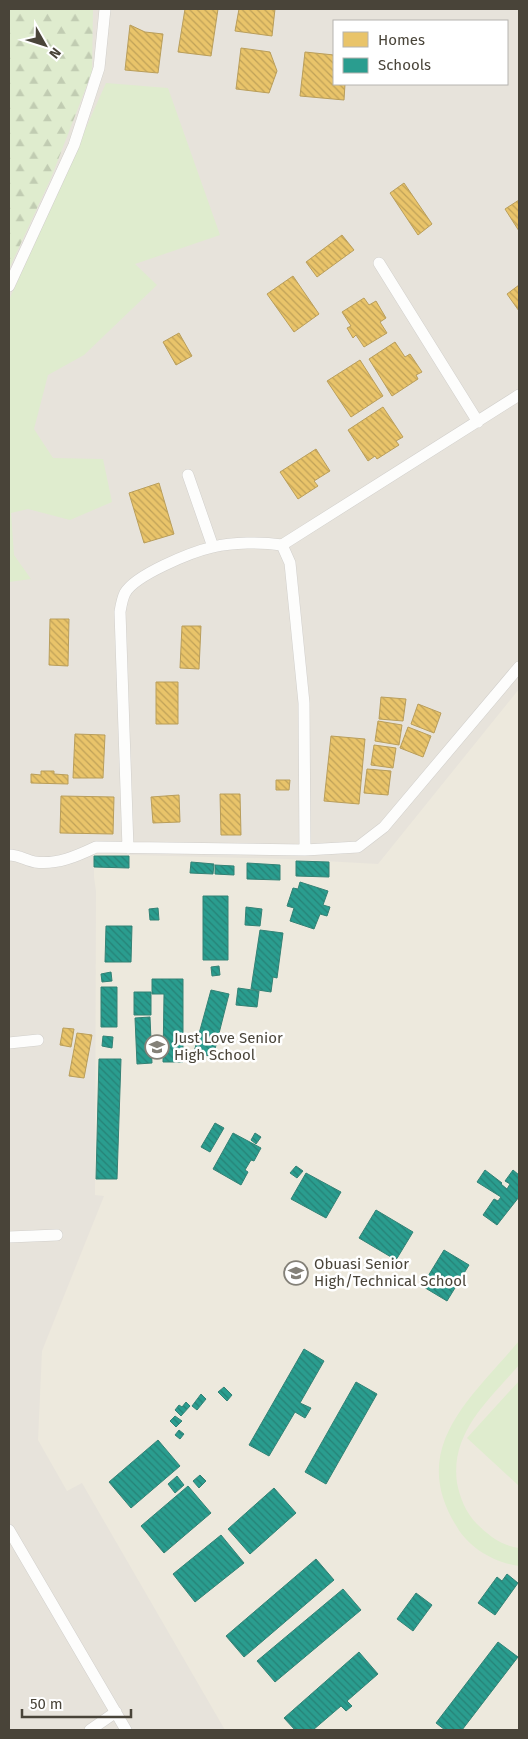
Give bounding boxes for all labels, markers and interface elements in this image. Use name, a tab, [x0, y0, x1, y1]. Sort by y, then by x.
north arrow	[20, 20, 70, 70]
legend	[333, 20, 508, 85]
text: Homes	[378, 31, 425, 49]
text: N	[45, 44, 64, 62]
text: Schools	[378, 56, 431, 74]
place label: Just Love Senior High School	[174, 1029, 283, 1064]
school or university icon: Just Love Senior High School	[144, 1034, 170, 1060]
place label: Obuasi Senior High/Technical School	[314, 1255, 467, 1290]
school or university icon: Obuasi Senior High/Technical School	[283, 1260, 309, 1286]
scale bar	[22, 1686, 131, 1718]
text: 50 m	[30, 1695, 63, 1713]

